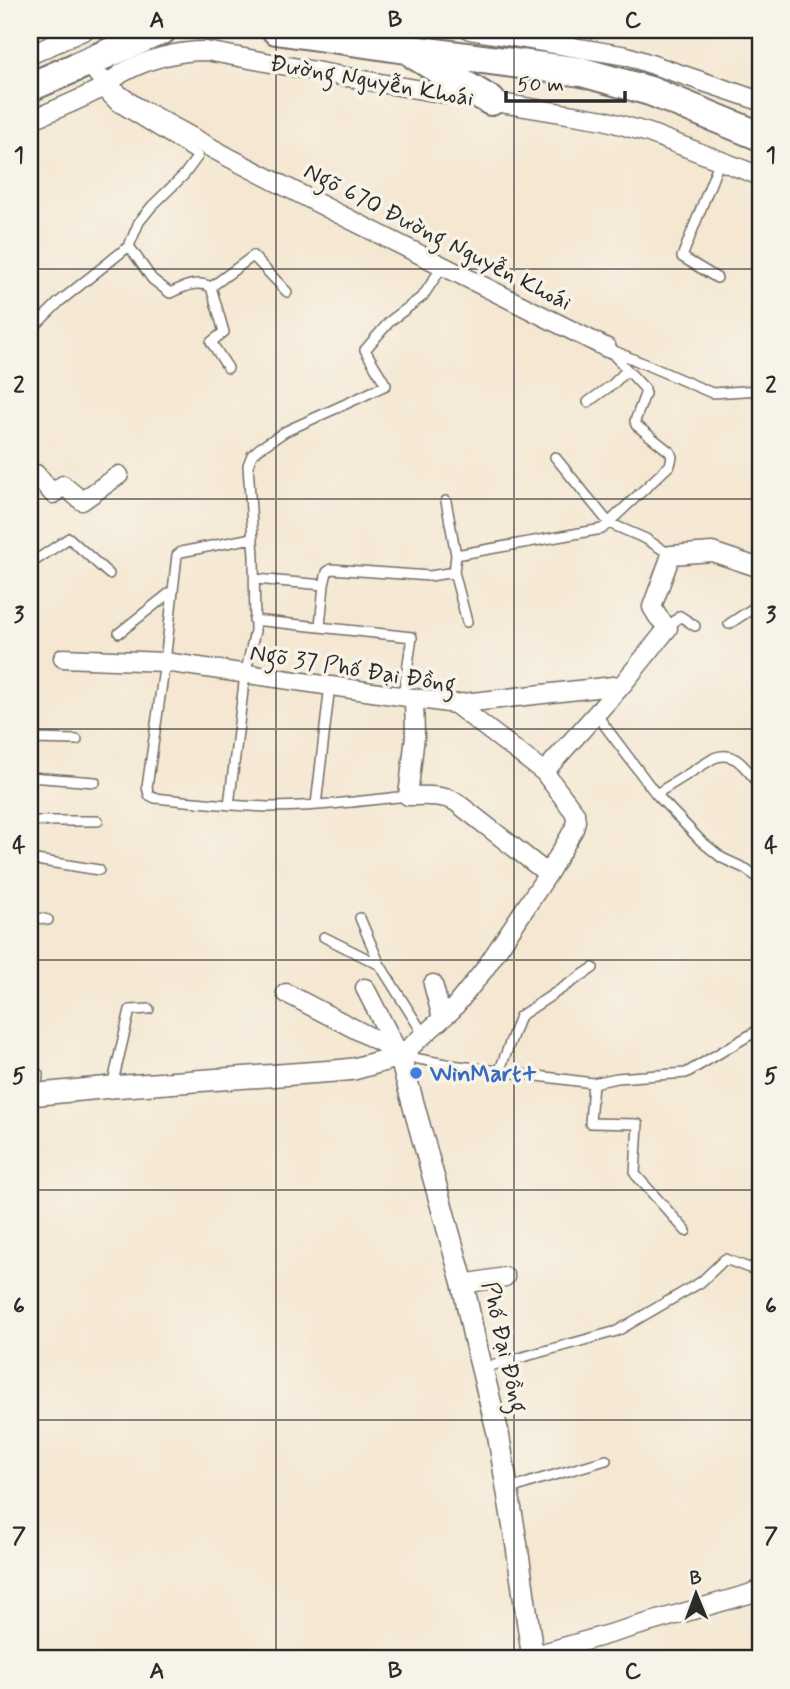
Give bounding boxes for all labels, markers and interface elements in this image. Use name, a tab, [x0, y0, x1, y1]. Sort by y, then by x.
text: A	[149, 6, 165, 36]
text: B	[388, 6, 403, 36]
text: C	[625, 6, 642, 36]
street label: Đường Nguyễn Khoái	[267, 48, 476, 118]
scale bar	[506, 60, 626, 104]
text: 50 m	[517, 71, 564, 99]
text: 1	[14, 141, 24, 171]
text: 1	[766, 141, 776, 171]
street label: Ngõ 670 Đường Nguyễn Khoái	[297, 156, 577, 321]
text: 2	[13, 371, 25, 401]
text: 2	[765, 371, 777, 401]
text: 3	[14, 601, 25, 631]
text: 3	[766, 601, 777, 631]
street label: Ngõ 37 Phố Đại Đồng	[247, 638, 458, 704]
text: 4	[12, 831, 26, 861]
text: 4	[764, 831, 778, 861]
place label: WinMart+	[429, 1059, 537, 1090]
text: 5	[12, 1062, 26, 1092]
text: 5	[764, 1062, 778, 1092]
marker: WinMart+	[408, 1065, 424, 1081]
street label: Phố Đại Đồng	[470, 1279, 534, 1417]
text: 6	[13, 1292, 25, 1322]
text: 6	[765, 1292, 777, 1322]
text: 7	[12, 1522, 26, 1552]
text: 7	[764, 1522, 778, 1552]
north arrow	[660, 1560, 730, 1630]
text: B	[689, 1566, 702, 1591]
text: A	[149, 1657, 165, 1687]
text: B	[388, 1657, 403, 1687]
text: C	[625, 1657, 642, 1687]

